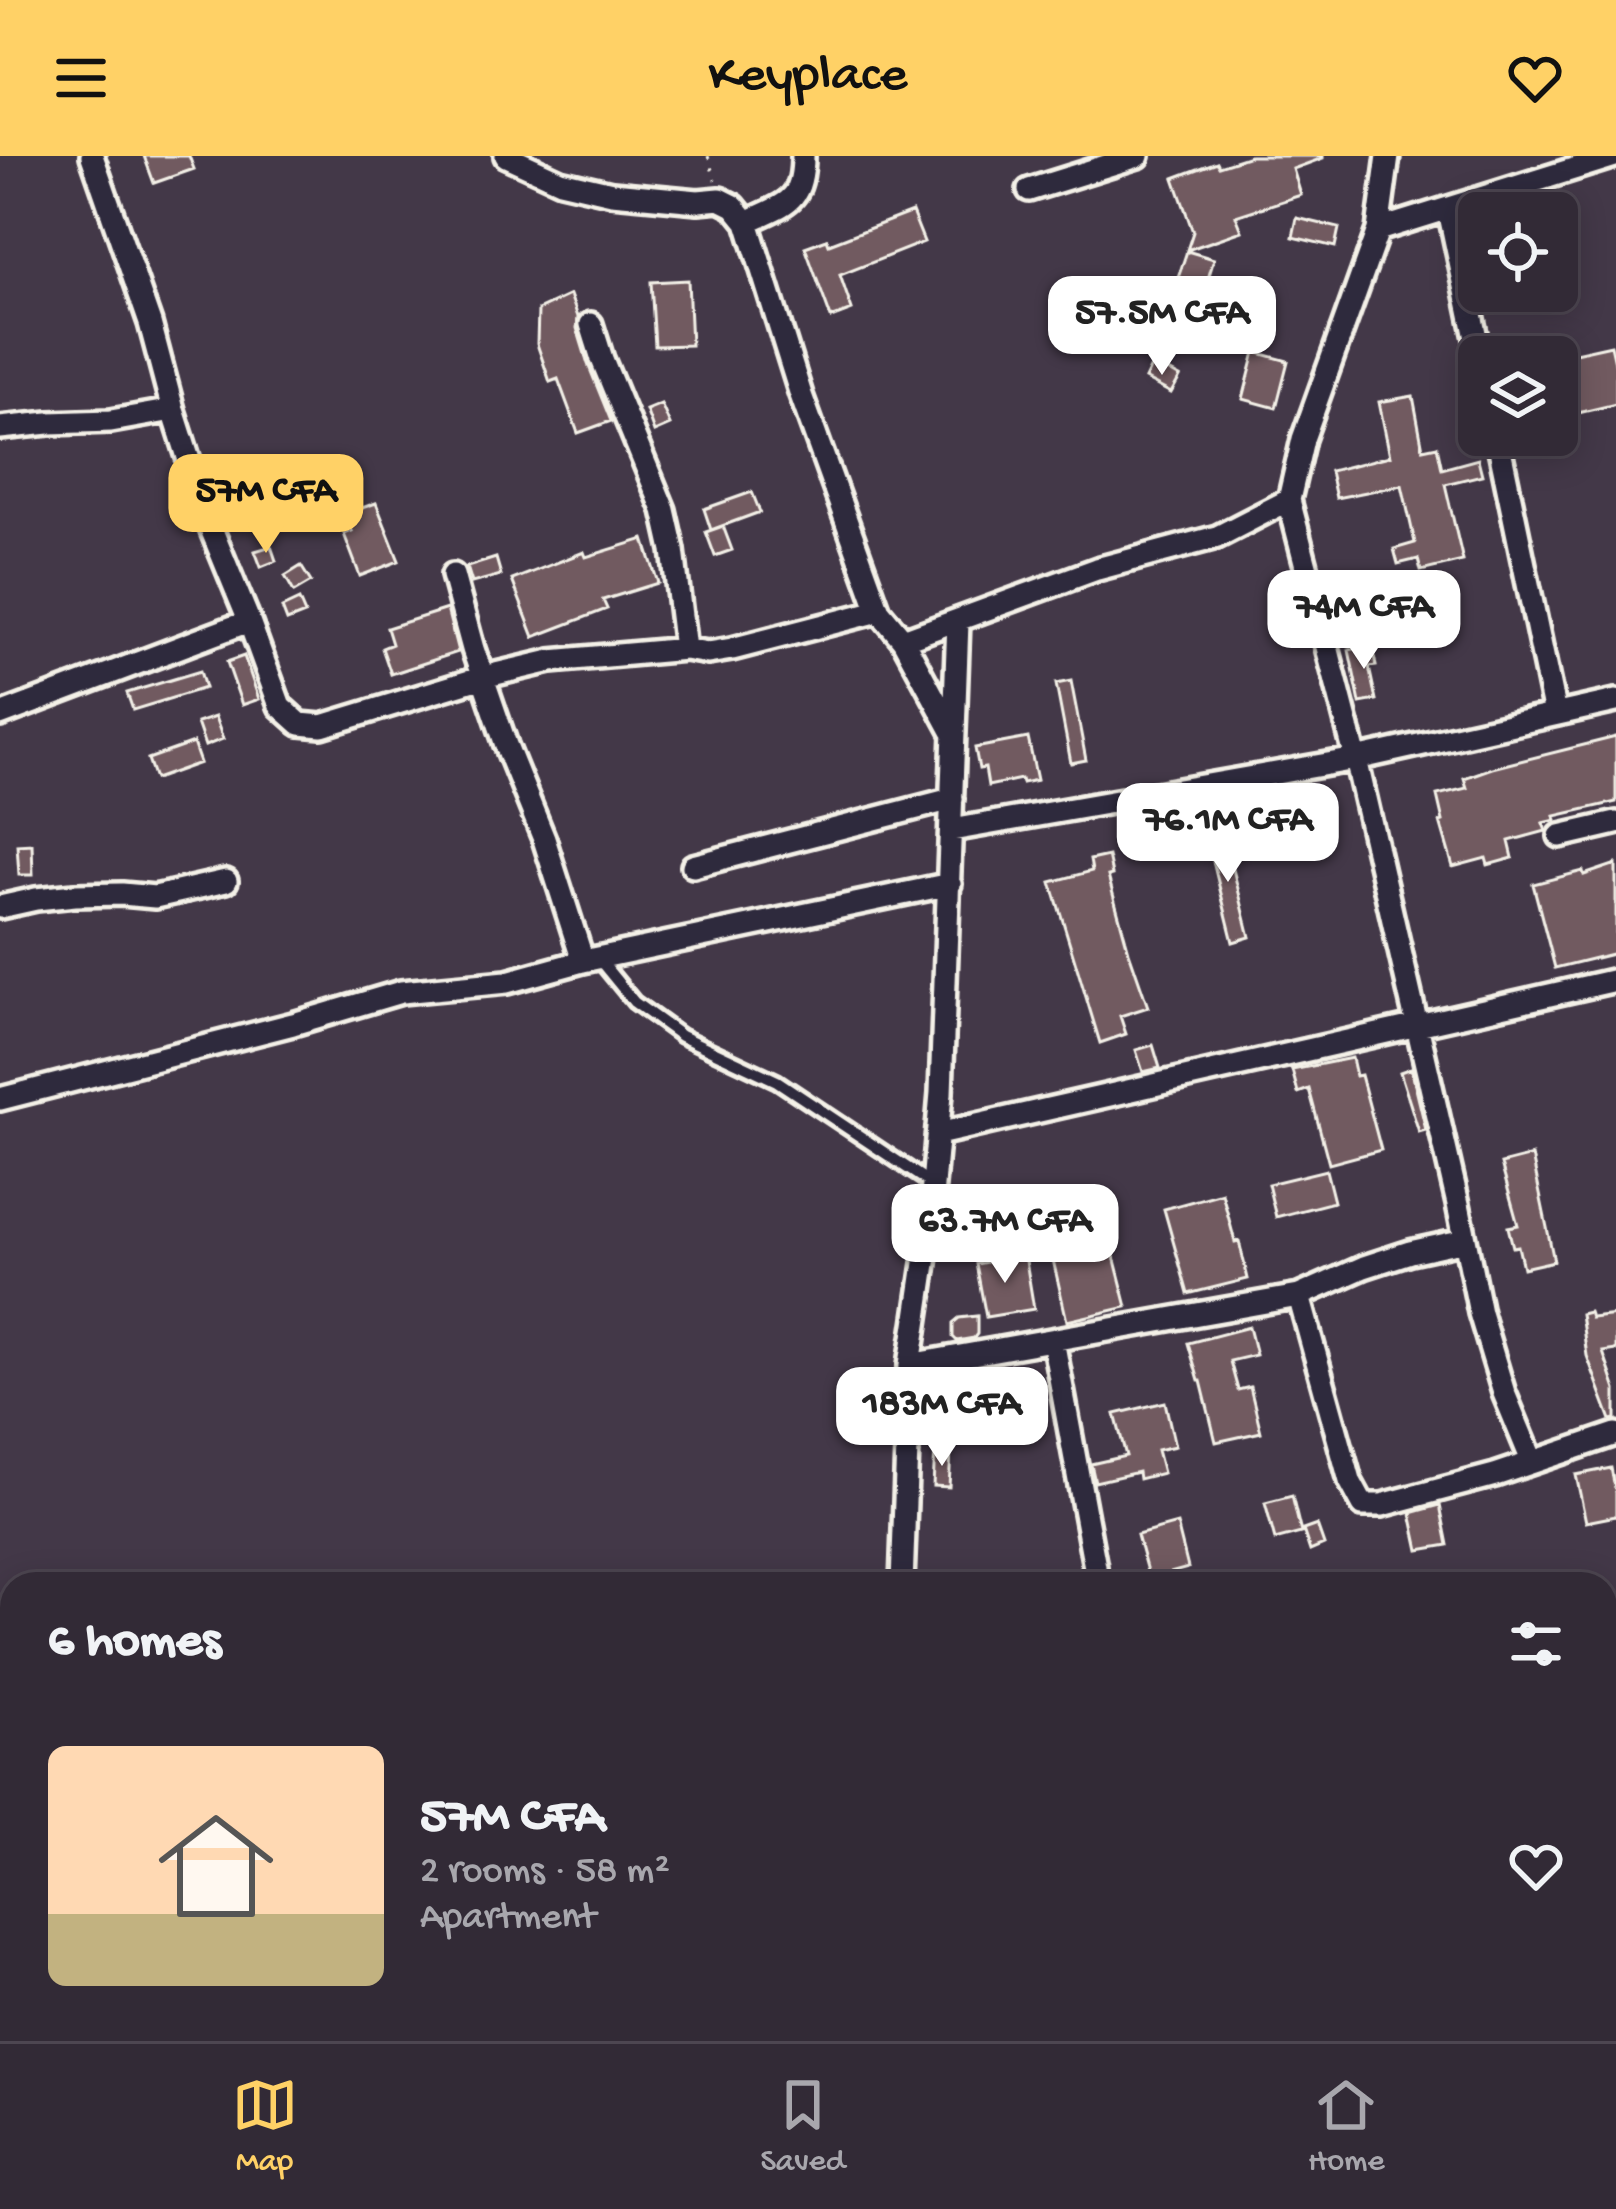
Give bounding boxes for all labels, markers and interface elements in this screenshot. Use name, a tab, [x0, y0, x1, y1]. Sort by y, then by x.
icon: menu	[48, 45, 114, 111]
icon: heart	[1502, 45, 1568, 111]
text: Keyplace	[709, 46, 907, 110]
map controls	[1458, 192, 1578, 456]
button: locate	[1458, 192, 1578, 312]
pin: 57.5M CFA	[1025, 276, 1299, 378]
text: 57.5M CFA	[1075, 292, 1249, 338]
button: layers	[1458, 336, 1578, 456]
pin: 57M CFA	[155, 454, 377, 556]
text: 57M CFA	[195, 470, 337, 516]
pin: 74M CFA	[1253, 570, 1475, 672]
text: 74M CFA	[1294, 586, 1434, 632]
pin: 76.1M CFA	[1091, 783, 1365, 885]
text: 76.1M CFA	[1144, 799, 1312, 845]
pin: 63.7M CFA	[868, 1184, 1142, 1286]
text: 63.7M CFA	[919, 1200, 1091, 1246]
pin: 183M CFA	[818, 1367, 1066, 1469]
text: 183M CFA	[863, 1383, 1021, 1429]
icon: filters	[1503, 1611, 1569, 1677]
text: 6 homes	[48, 1614, 221, 1674]
text: 57M CFA	[420, 1790, 605, 1850]
icon: home	[144, 1794, 288, 1938]
icon: heart	[1503, 1833, 1569, 1899]
text: 2 rooms · 58 m²	[420, 1850, 670, 1896]
text: Apartment	[420, 1896, 596, 1942]
tab: Map	[232, 2072, 298, 2182]
tab: Saved	[761, 2072, 845, 2182]
tab: Home	[1308, 2072, 1384, 2182]

